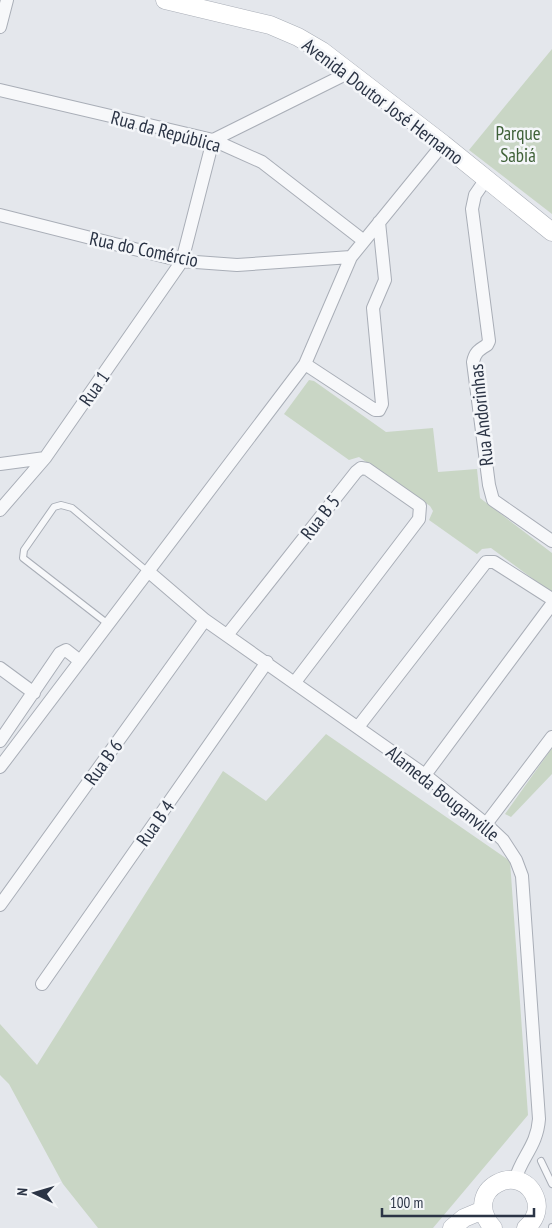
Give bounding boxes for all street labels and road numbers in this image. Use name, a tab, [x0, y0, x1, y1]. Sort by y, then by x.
street label: Avenida Doutor José Hernamo	[298, 33, 468, 169]
street label: Rua da República	[108, 105, 224, 157]
street label: Rua do Comércio	[88, 226, 200, 272]
street label: Rua Andorinhas	[464, 363, 498, 467]
street label: Rua 1	[73, 366, 115, 410]
street label: Rua B 5	[295, 490, 345, 544]
street label: Rua B 6	[78, 735, 128, 789]
street label: Alameda Bouganville	[381, 740, 505, 846]
street label: Rua B 4	[131, 795, 180, 851]

